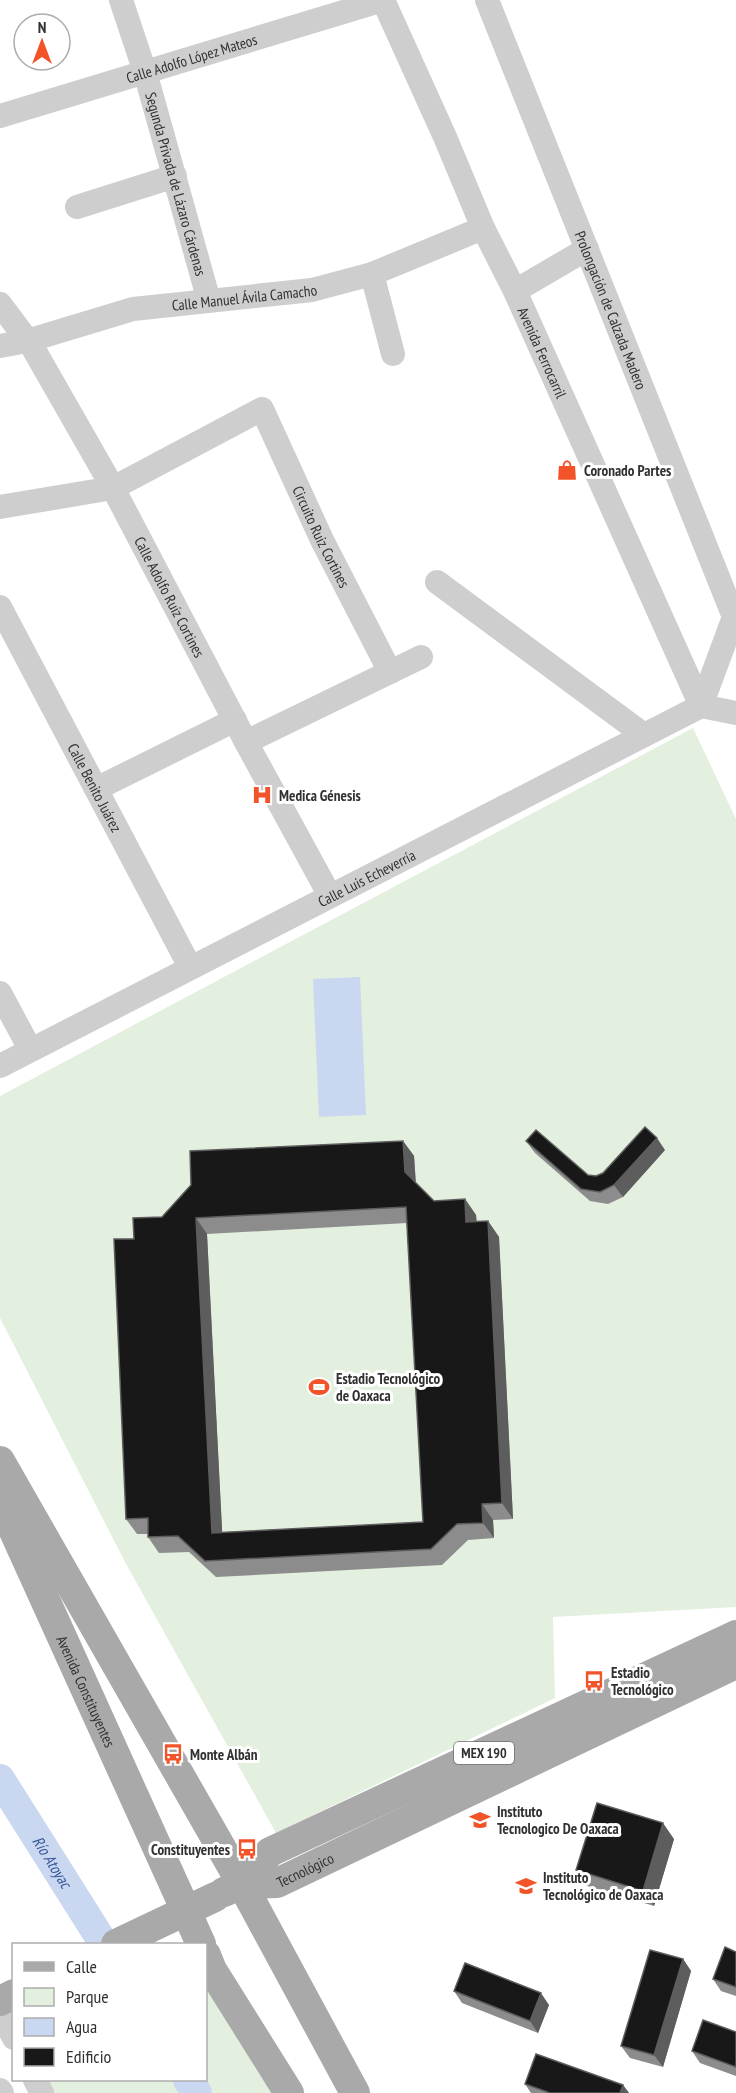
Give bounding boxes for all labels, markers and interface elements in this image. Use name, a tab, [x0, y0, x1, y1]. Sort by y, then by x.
north arrow	[12, 12, 72, 72]
text: N	[38, 17, 46, 37]
street label: Calle Adolfo López Mateos	[124, 29, 259, 87]
street label: Segunda Privada de Lázaro Cárdenas	[142, 90, 211, 278]
street label: Prolongación de Calzada Madero	[571, 228, 651, 392]
street label: Calle Manuel Ávila Camacho	[171, 280, 319, 314]
street label: Avenida Ferrocarril	[514, 304, 571, 401]
shop icon: Coronado Partes	[555, 458, 579, 482]
place label: Coronado Partes	[584, 461, 671, 480]
street label: Circuito Ruiz Cortines	[289, 483, 354, 591]
street label: Calle Adolfo Ruíz Cortines	[131, 533, 209, 660]
street label: Calle Benito Juárez	[64, 740, 126, 835]
hospital icon: Medica Génesis	[250, 783, 274, 807]
place label: Medica Génesis	[279, 786, 361, 805]
street label: Calle Luis Echeverría	[315, 845, 418, 911]
place label: Estadio Tecnológico de Oaxaca	[336, 1369, 441, 1405]
sports icon: Estadio Tecnológico de Oaxaca	[307, 1375, 331, 1399]
street label: Avenida Constituyentes	[53, 1632, 120, 1750]
place label: Estadio Tecnológico	[611, 1663, 674, 1699]
bus stop icon: Estadio Tecnológico	[582, 1669, 606, 1693]
bus stop icon: Monte Albán	[161, 1742, 185, 1766]
road number: MEX 190	[454, 1742, 514, 1764]
place label: Monte Albán	[190, 1745, 258, 1764]
place label: Instituto Tecnologico De Oaxaca	[497, 1802, 619, 1838]
school or university icon: Instituto Tecnologico De Oaxaca	[468, 1808, 492, 1832]
water label: Río Atoyac	[28, 1832, 77, 1894]
bus stop icon: Constituyentes	[235, 1837, 259, 1861]
place label: Constituyentes	[151, 1840, 230, 1859]
street label: Tecnológico	[273, 1848, 337, 1891]
place label: Instituto Tecnológico de Oaxaca	[543, 1868, 663, 1904]
school or university icon: Instituto Tecnológico de Oaxaca	[514, 1874, 538, 1898]
legend	[12, 1943, 207, 2081]
text: Calle	[66, 1955, 97, 1978]
text: Parque	[66, 1985, 109, 2008]
text: Agua	[66, 2015, 97, 2038]
text: Edificio	[66, 2045, 112, 2068]

